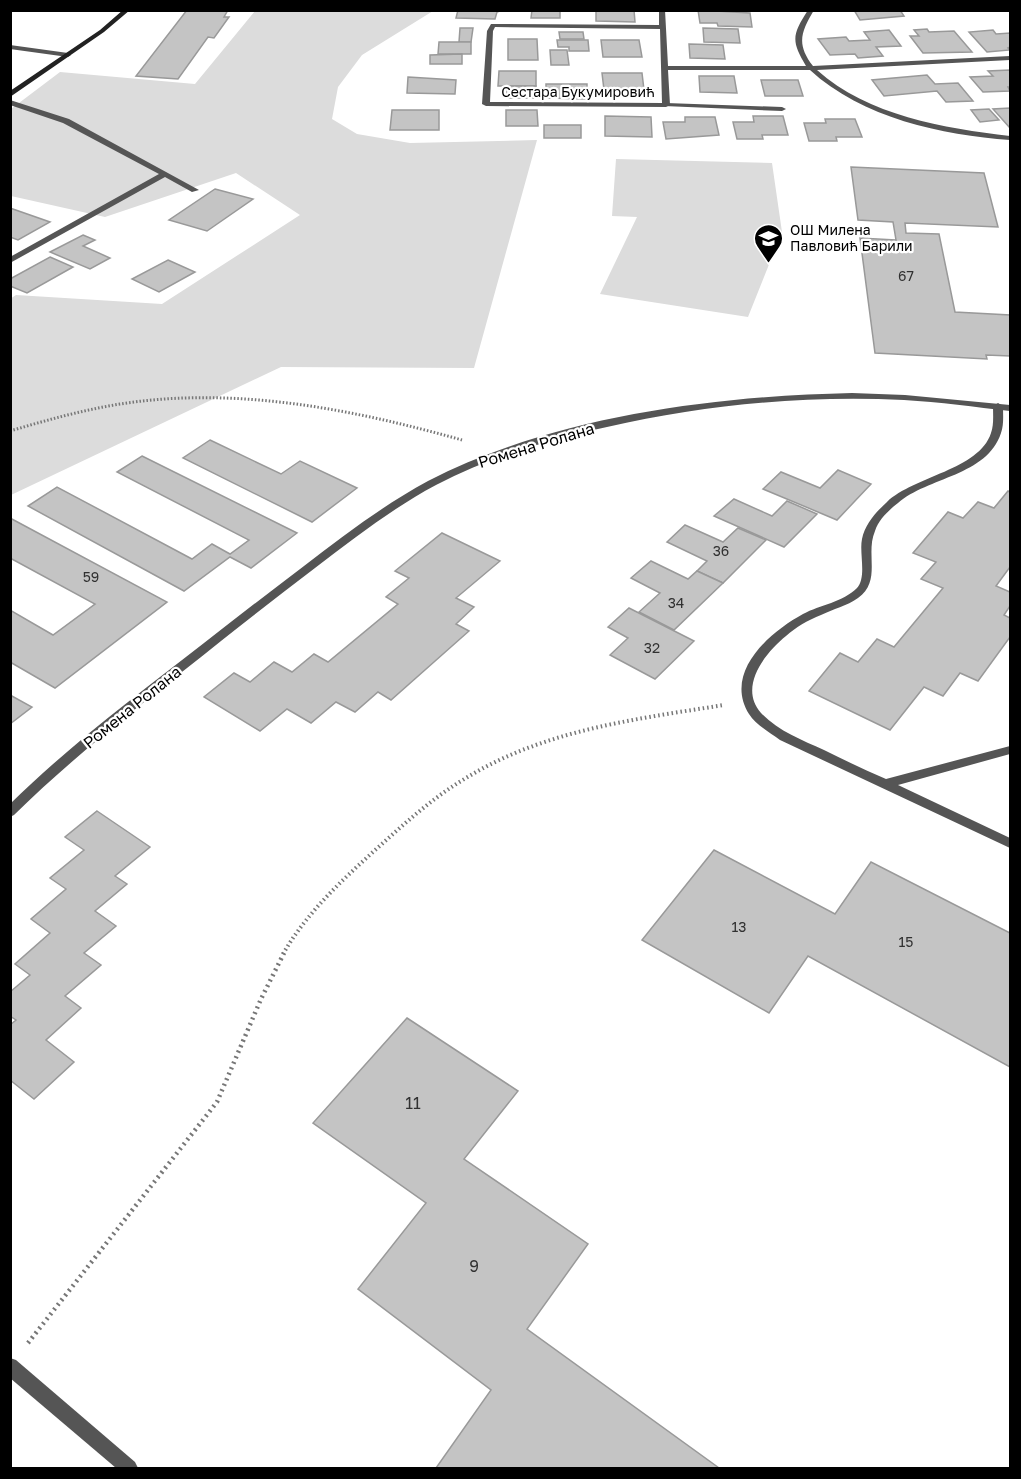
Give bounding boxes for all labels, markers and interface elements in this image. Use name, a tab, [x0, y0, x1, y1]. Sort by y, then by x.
street label: Сестара Букумировић	[501, 83, 655, 100]
place label: ОШ Милена Павловић Барили	[790, 221, 913, 254]
school or university icon: ОШ Милена Павловић Барили	[753, 222, 785, 264]
house number: 67	[898, 267, 914, 284]
street label: Ромена Ролана	[475, 418, 597, 472]
house number: 36	[713, 542, 729, 559]
house number: 59	[83, 568, 99, 585]
house number: 34	[668, 594, 684, 611]
house number: 32	[644, 639, 660, 656]
street label: Ромена Ролана	[79, 661, 185, 753]
house number: 13	[732, 918, 746, 935]
house number: 15	[899, 933, 913, 950]
house number: 11	[405, 1093, 421, 1113]
house number: 9	[469, 1256, 479, 1276]

